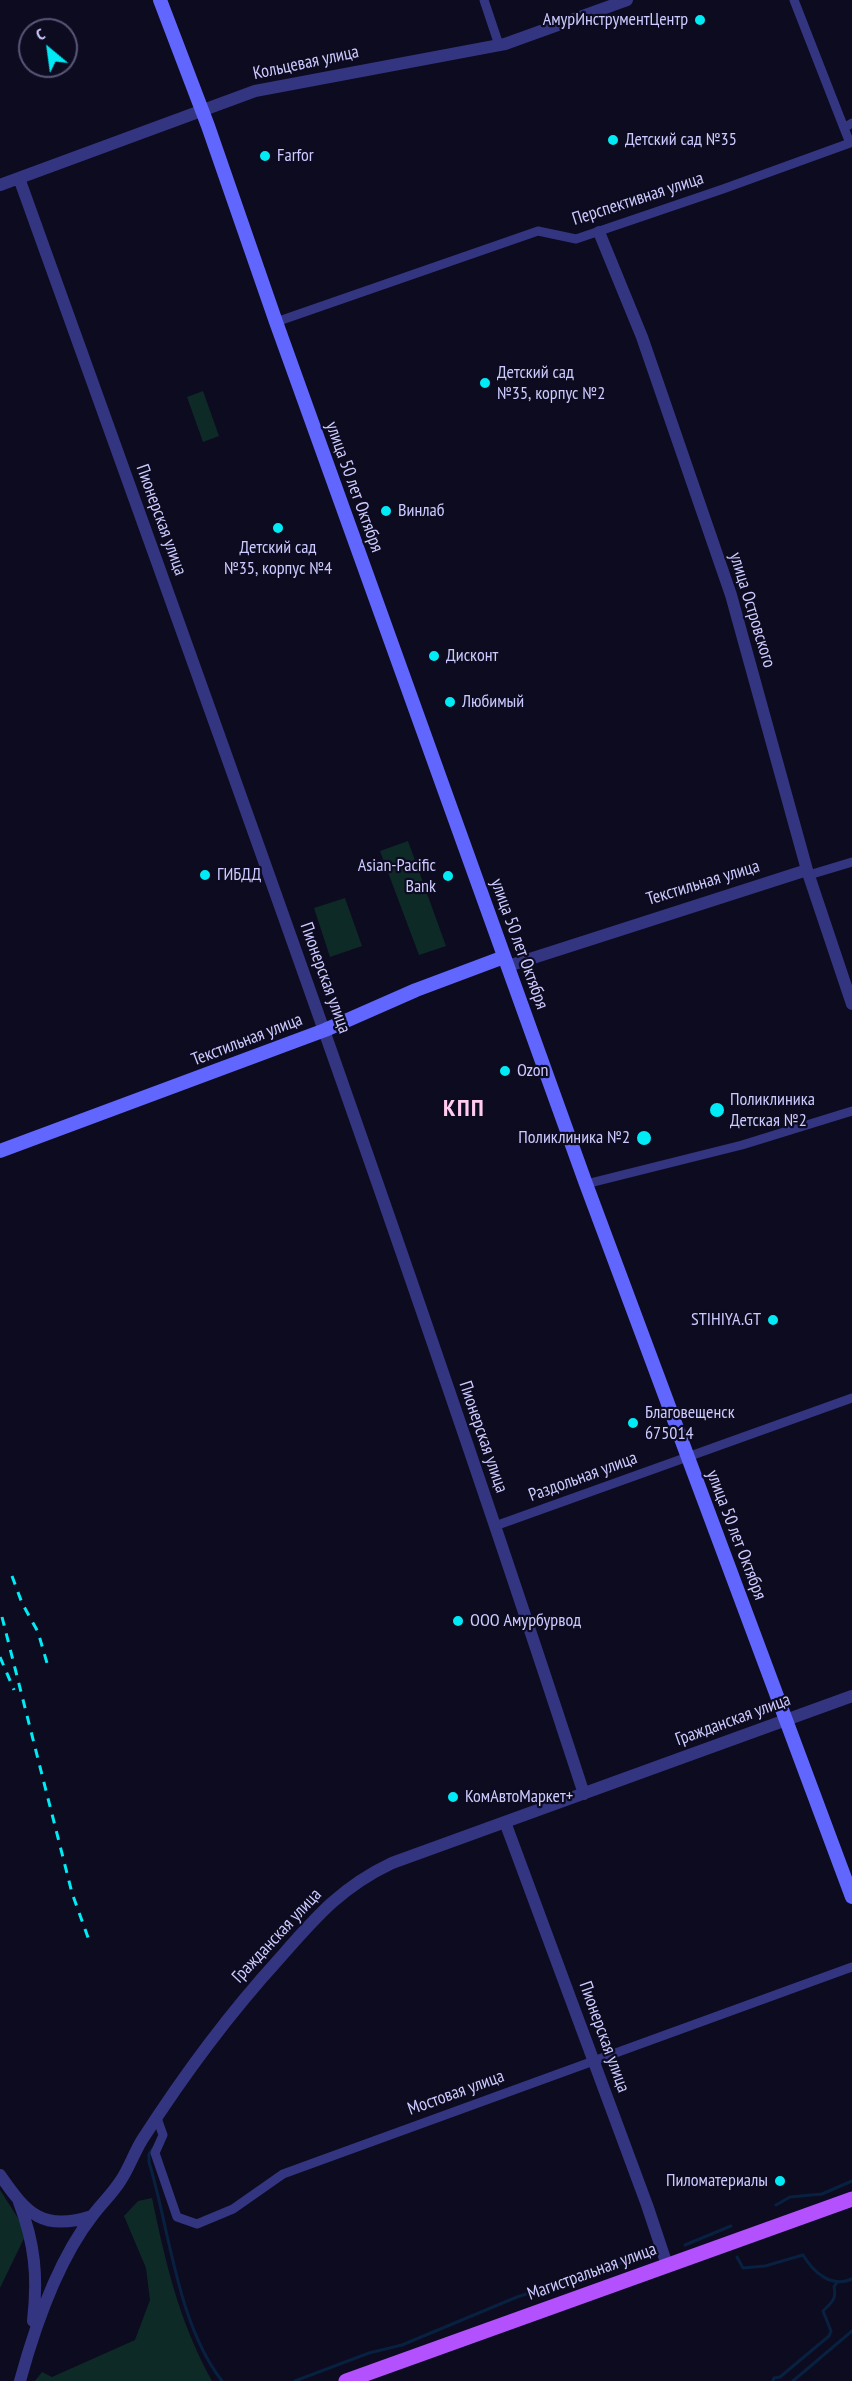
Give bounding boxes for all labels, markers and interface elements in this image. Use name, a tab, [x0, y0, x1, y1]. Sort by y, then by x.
place label: АмурИнструментЦентр	[543, 9, 688, 31]
marker: АмурИнструментЦентр	[693, 13, 707, 27]
north arrow	[18, 18, 78, 78]
text: С	[32, 23, 48, 45]
street label: Кольцевая улица	[251, 41, 361, 85]
place label: Детский сад №35	[625, 129, 737, 151]
marker: Детский сад №35	[606, 133, 620, 147]
place label: Farfor	[277, 145, 314, 167]
marker: Farfor	[258, 149, 272, 163]
street label: Перспективная улица	[570, 168, 706, 230]
place label: Детский сад №35, корпус №2	[497, 362, 605, 404]
marker: Детский сад №35, корпус №2	[478, 376, 492, 390]
street label: улица 50 лет Октября	[320, 419, 388, 555]
street label: Пионерская улица	[131, 462, 191, 578]
place label: Винлаб	[398, 500, 444, 522]
marker: Винлаб	[379, 504, 393, 518]
marker: Детский сад №35, корпус №4	[271, 521, 285, 535]
place label: Детский сад №35, корпус №4	[224, 537, 332, 580]
street label: улица Островского	[724, 550, 780, 670]
place label: Дисконт	[446, 645, 498, 667]
marker: Дисконт	[427, 649, 441, 663]
place label: Любимый	[462, 691, 524, 713]
marker: Любимый	[443, 695, 457, 709]
place label: Asian-Pacific Bank	[358, 855, 436, 898]
street label: Текстильная улица	[644, 856, 762, 910]
place label: ГИБДД	[217, 864, 261, 886]
marker: ГИБДД	[198, 868, 212, 882]
marker: Asian-Pacific Bank	[441, 869, 455, 883]
street label: улица 50 лет Октября	[485, 876, 553, 1012]
street label: Пионерская улица	[295, 920, 355, 1036]
street label: Текстильная улица	[188, 1009, 306, 1071]
place label: Ozon	[517, 1060, 549, 1082]
marker: Ozon	[498, 1064, 512, 1078]
place label: Поликлиника Детская №2	[730, 1089, 815, 1132]
district label: КПП	[443, 1095, 485, 1123]
marker: Поликлиника Детская №2	[708, 1101, 726, 1119]
place label: Поликлиника №2	[518, 1127, 630, 1149]
marker: Поликлиника №2	[635, 1129, 653, 1147]
place label: STIHIYA.GT	[691, 1309, 761, 1331]
marker: STIHIYA.GT	[766, 1313, 780, 1327]
street label: Пионерская улица	[454, 1378, 512, 1496]
place label: Благовещенск 675014	[645, 1402, 735, 1444]
marker: Благовещенск 675014	[626, 1416, 640, 1430]
street label: Раздольная улица	[526, 1447, 640, 1507]
street label: улица 50 лет Октября	[701, 1467, 771, 1603]
place label: ООО Амурбурвод	[470, 1610, 581, 1632]
marker: ООО Амурбурвод	[451, 1614, 465, 1628]
street label: Гражданская улица	[672, 1689, 794, 1751]
place label: КомАвтоМаркет+	[465, 1786, 573, 1808]
marker: КомАвтоМаркет+	[446, 1790, 460, 1804]
street label: Гражданская улица	[228, 1884, 326, 1988]
street label: Пионерская улица	[574, 1979, 634, 2095]
street label: Мостовая улица	[405, 2066, 507, 2120]
place label: Пиломатериалы	[666, 2170, 768, 2192]
marker: Пиломатериалы	[773, 2174, 787, 2188]
street label: Магистральная улица	[525, 2239, 659, 2305]

